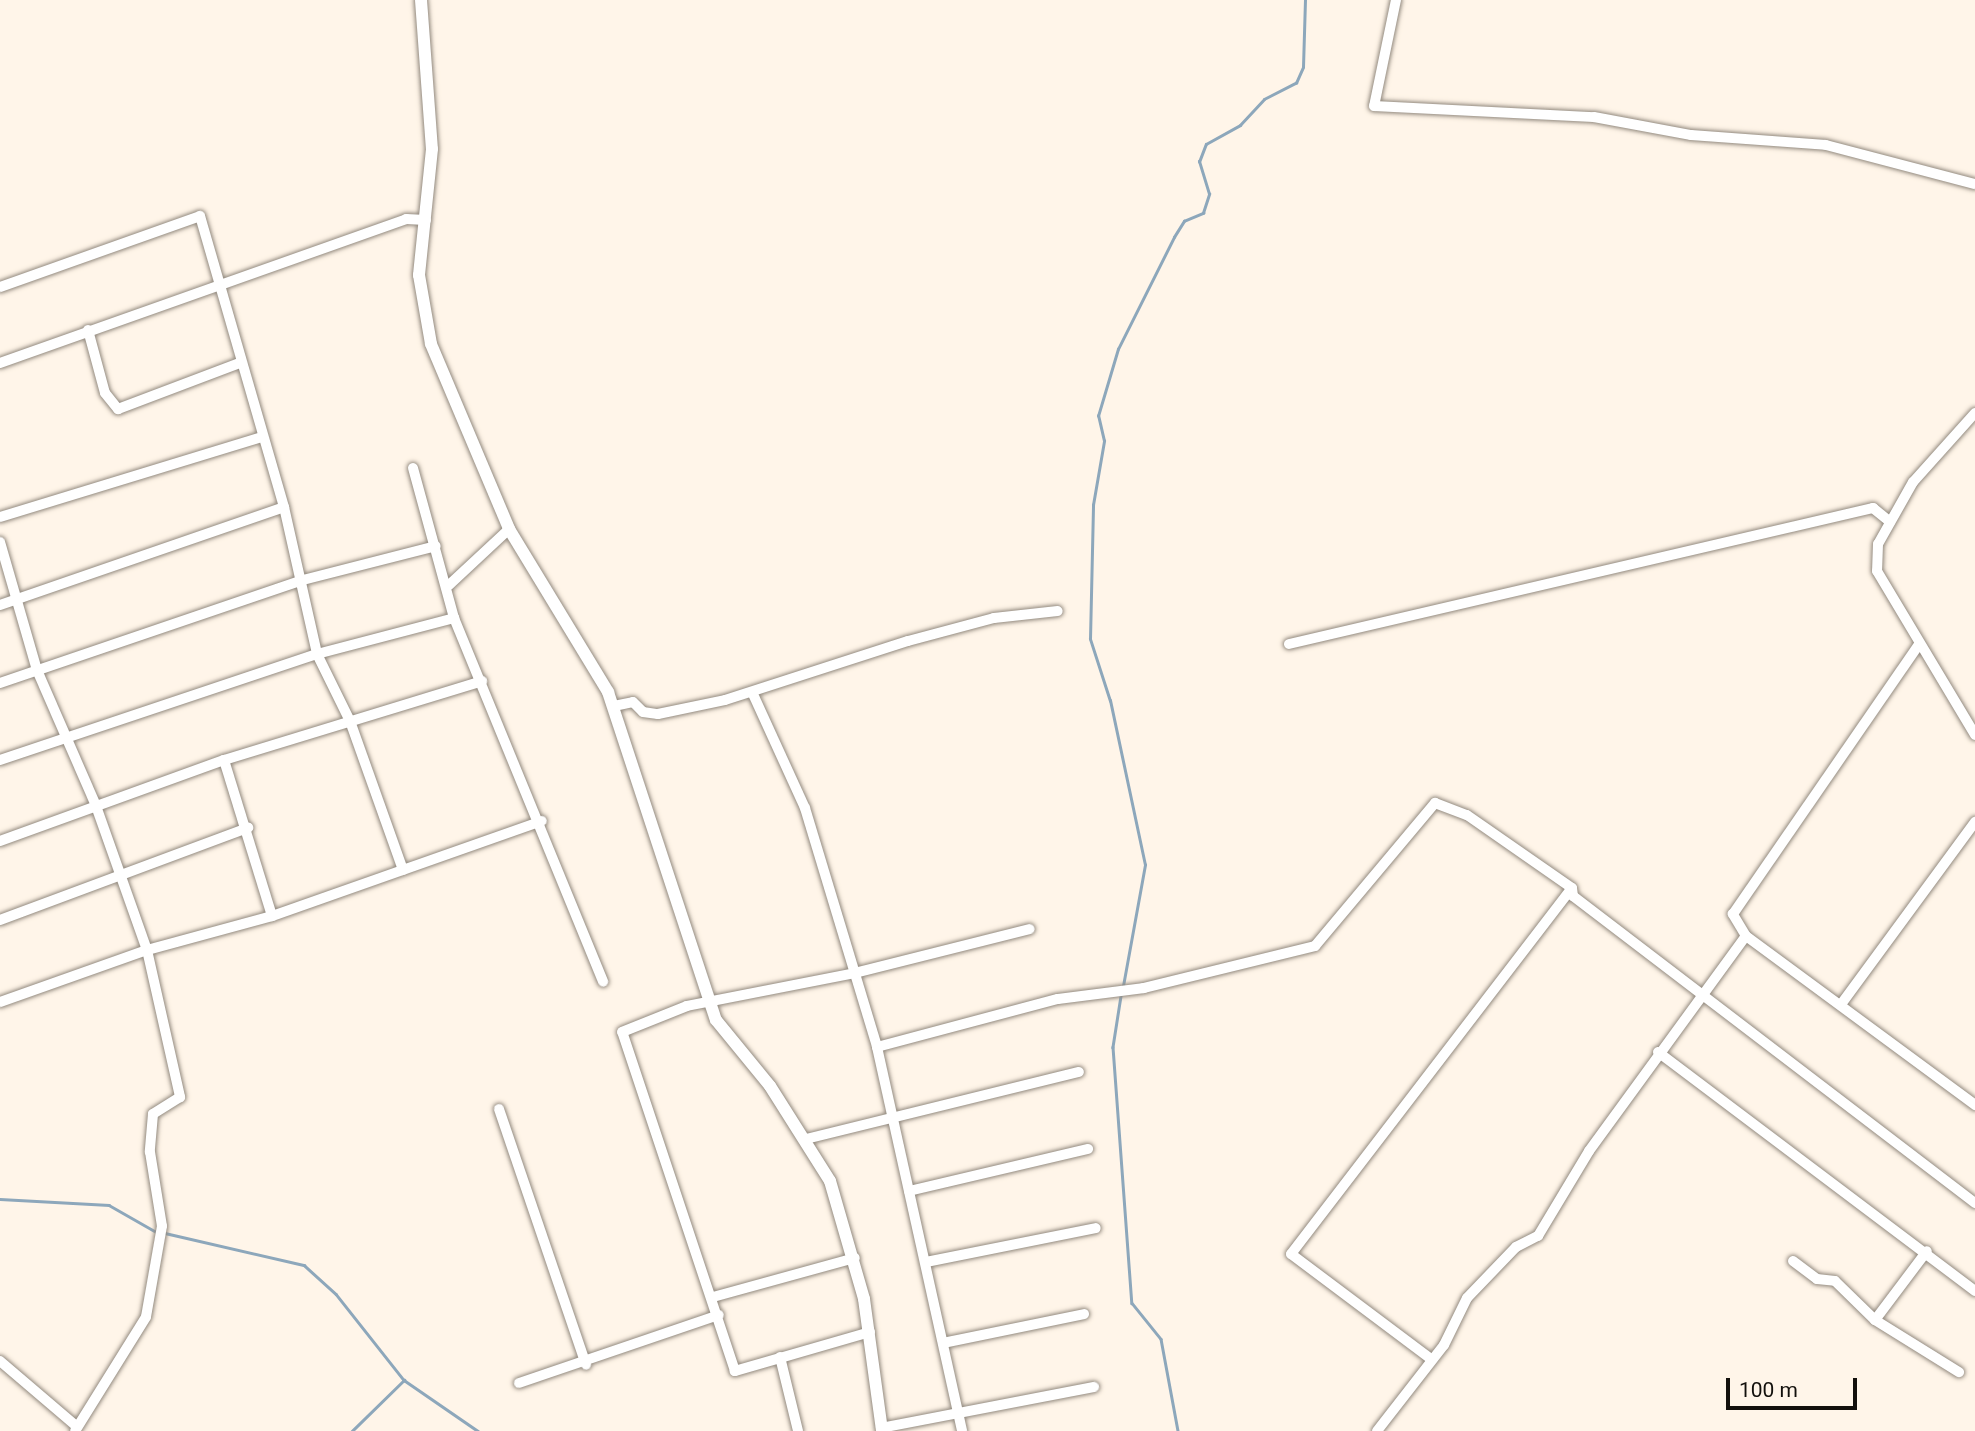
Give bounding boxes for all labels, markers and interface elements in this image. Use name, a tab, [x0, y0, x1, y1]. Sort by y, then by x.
scale bar	[1730, 1364, 1861, 1408]
text: 100 m	[1739, 1378, 1798, 1402]

